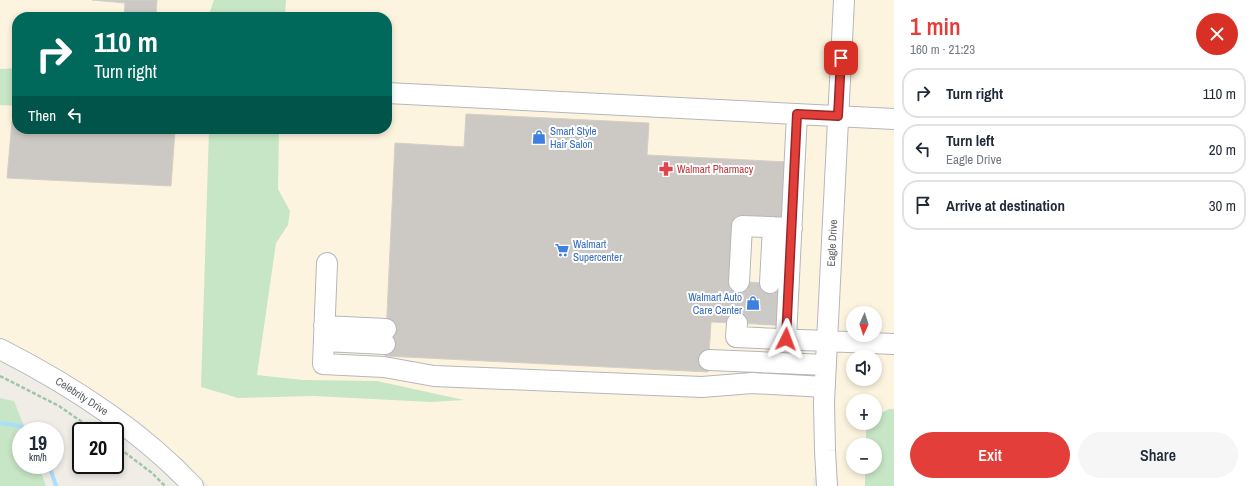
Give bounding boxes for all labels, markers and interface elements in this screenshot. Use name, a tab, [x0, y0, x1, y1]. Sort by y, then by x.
text: 1 min	[910, 10, 961, 42]
button: close	[1196, 13, 1238, 55]
text: 110 m	[94, 23, 158, 61]
icon: right	[28, 28, 80, 80]
pin	[824, 41, 858, 75]
text: 160 m · 21:23	[910, 41, 975, 58]
icon: arrive	[830, 47, 852, 69]
text: Turn right	[94, 59, 157, 84]
icon: right	[912, 82, 934, 104]
text: Turn right	[946, 83, 1003, 104]
text: 110 m	[1203, 83, 1236, 104]
icon: left	[64, 104, 86, 126]
text: Then	[28, 105, 56, 126]
place label: Smart Style Hair Salon	[550, 124, 597, 151]
shop icon: Smart Style Hair Salon	[531, 129, 547, 145]
text: Turn left	[946, 130, 994, 151]
icon: left	[912, 138, 934, 160]
text: 20 m	[1209, 139, 1236, 160]
text: Eagle Drive	[946, 151, 1002, 168]
pharmacy icon: Walmart Pharmacy	[658, 161, 674, 177]
place label: Walmart Pharmacy	[677, 162, 754, 176]
icon: arrive	[912, 194, 934, 216]
text: Arrive at destination	[946, 195, 1065, 216]
text: 30 m	[1209, 195, 1236, 216]
street label: Eagle Drive	[824, 219, 840, 267]
place label: Walmart Supercenter	[573, 237, 622, 264]
supermarket icon: Walmart Supercenter	[554, 242, 570, 258]
place label: Walmart Auto Care Center	[688, 290, 742, 317]
shop icon: Walmart Auto Care Center	[745, 295, 761, 311]
north arrow	[846, 306, 882, 342]
map controls	[846, 306, 882, 474]
position arrow	[765, 318, 807, 360]
button: sound	[846, 350, 882, 386]
street label: Celebrity Drive	[53, 374, 111, 418]
button: +	[846, 394, 882, 430]
speed limit sign: 20	[72, 422, 124, 474]
text: 19	[29, 429, 47, 456]
button: Exit	[910, 432, 1070, 478]
button: Share	[1078, 432, 1238, 478]
button: −	[846, 438, 882, 474]
text: km/h	[29, 451, 47, 464]

